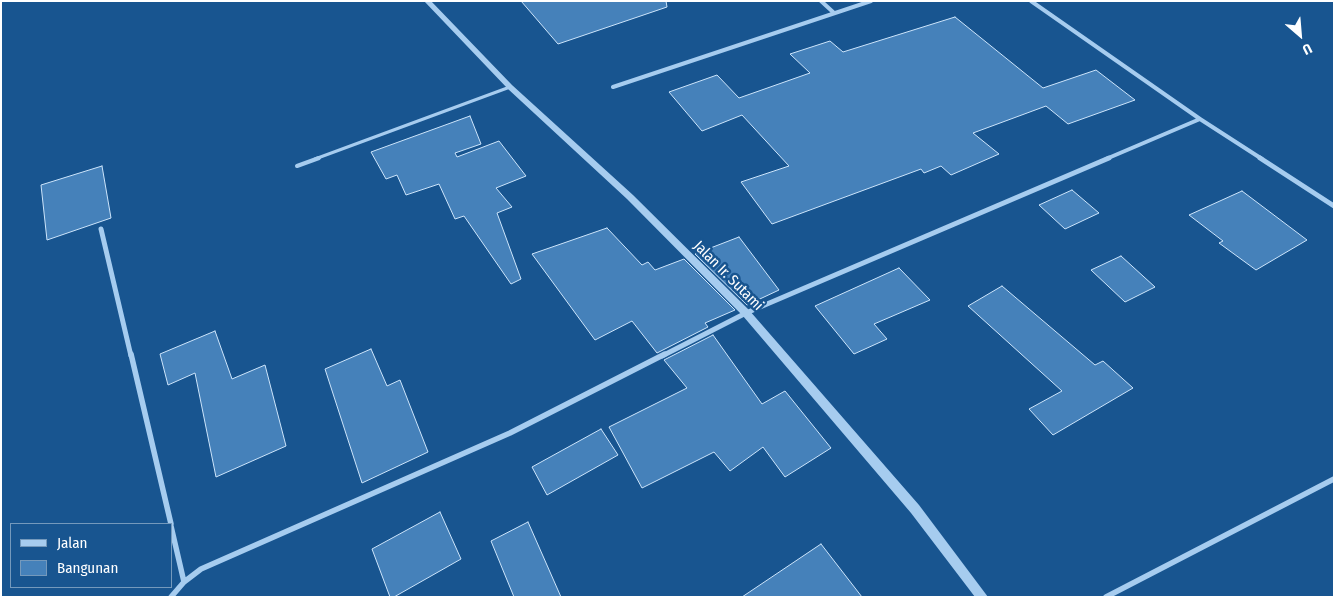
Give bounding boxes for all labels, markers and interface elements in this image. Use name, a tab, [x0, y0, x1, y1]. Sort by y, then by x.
north arrow	[1275, 10, 1325, 60]
text: U	[1300, 39, 1315, 58]
street label: Jalan Ir. Sutami	[689, 237, 767, 315]
legend	[10, 523, 172, 588]
text: Jalan	[57, 534, 87, 552]
text: Bangunan	[57, 559, 118, 577]

